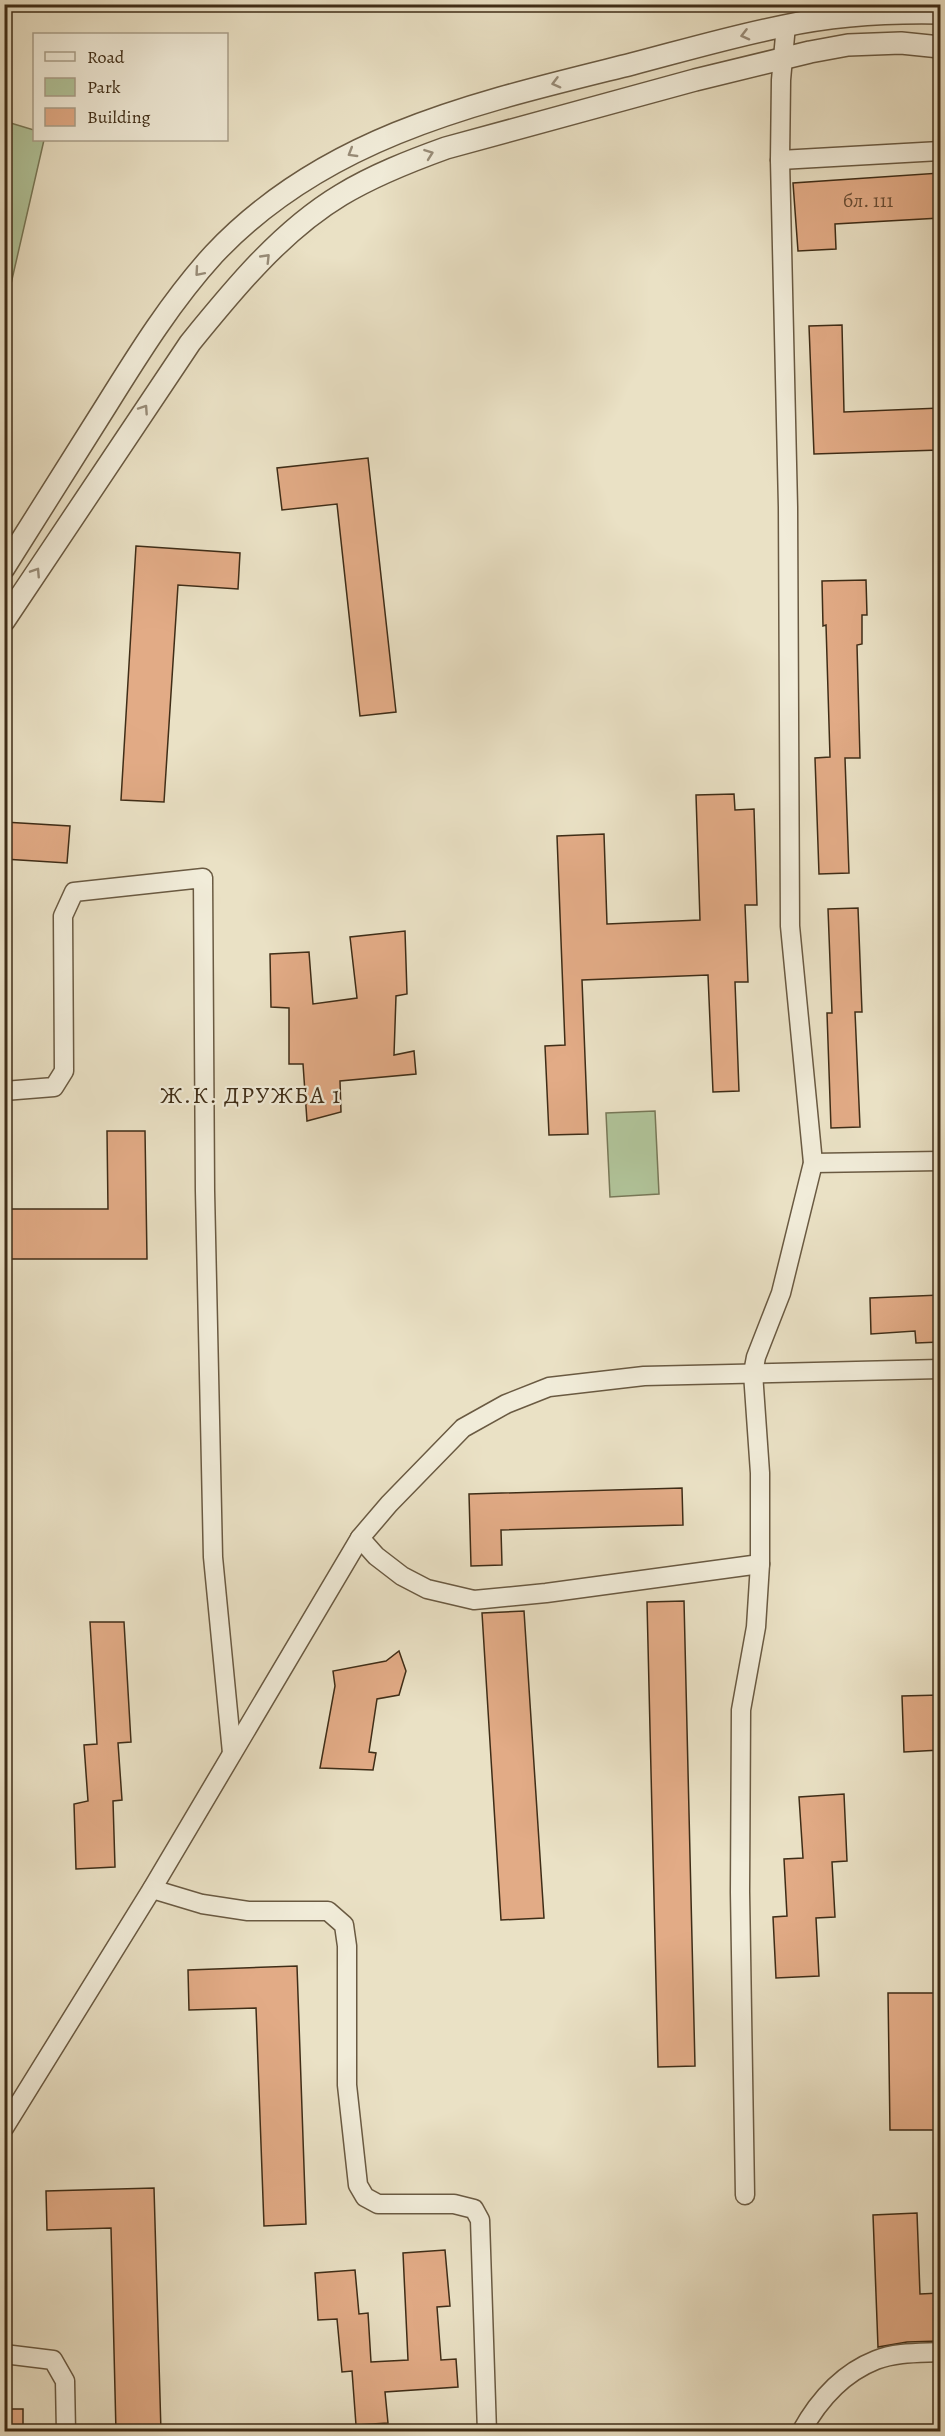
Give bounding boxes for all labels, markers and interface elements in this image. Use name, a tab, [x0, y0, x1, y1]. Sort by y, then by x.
one-way arrow	[740, 28, 750, 41]
legend	[33, 33, 228, 141]
text: Road	[87, 45, 125, 69]
text: Park	[87, 75, 121, 99]
one-way arrow	[551, 76, 561, 89]
text: Building	[87, 105, 151, 129]
one-way arrow	[348, 146, 358, 157]
one-way arrow	[423, 149, 434, 161]
house number: бл. 111	[843, 187, 893, 214]
one-way arrow	[259, 254, 270, 264]
one-way arrow	[195, 265, 206, 276]
one-way arrow	[137, 405, 148, 416]
one-way arrow	[29, 567, 40, 578]
district label: Ж.К. ДРУЖБА 1	[160, 1079, 342, 1111]

